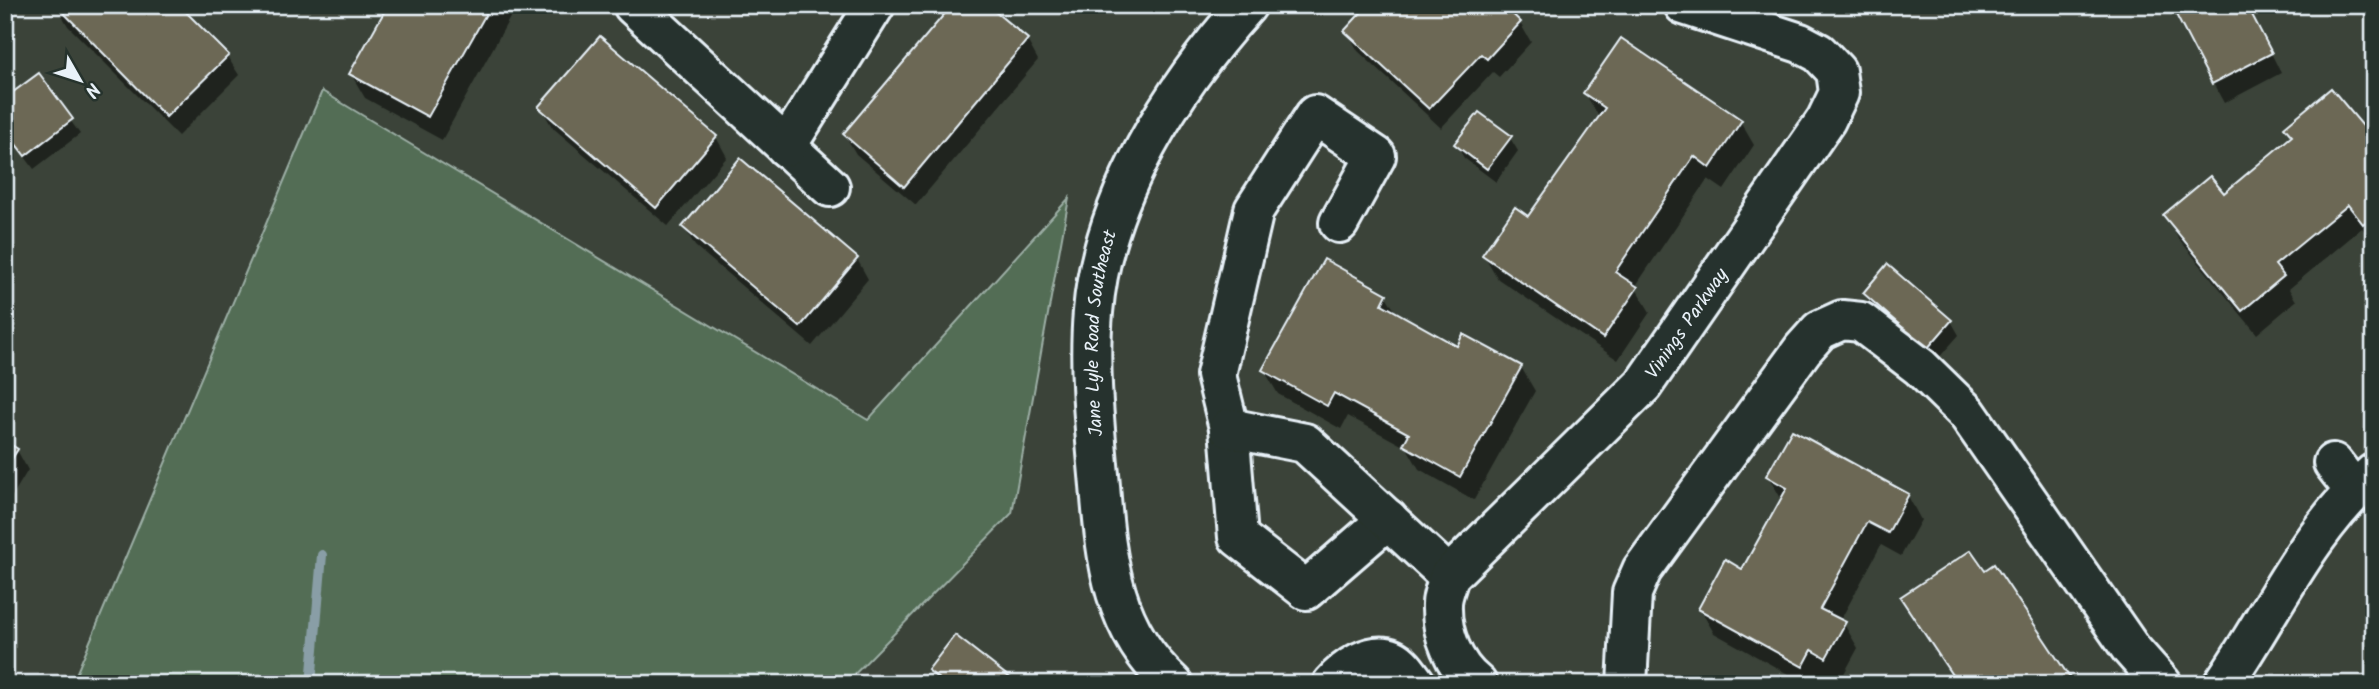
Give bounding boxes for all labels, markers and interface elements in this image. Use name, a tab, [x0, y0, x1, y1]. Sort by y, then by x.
north arrow	[46, 46, 116, 116]
text: N	[76, 75, 107, 104]
street label: Jane Lyle Road Southeast	[1078, 226, 1126, 438]
street label: Vinings Parkway	[1638, 261, 1737, 386]

